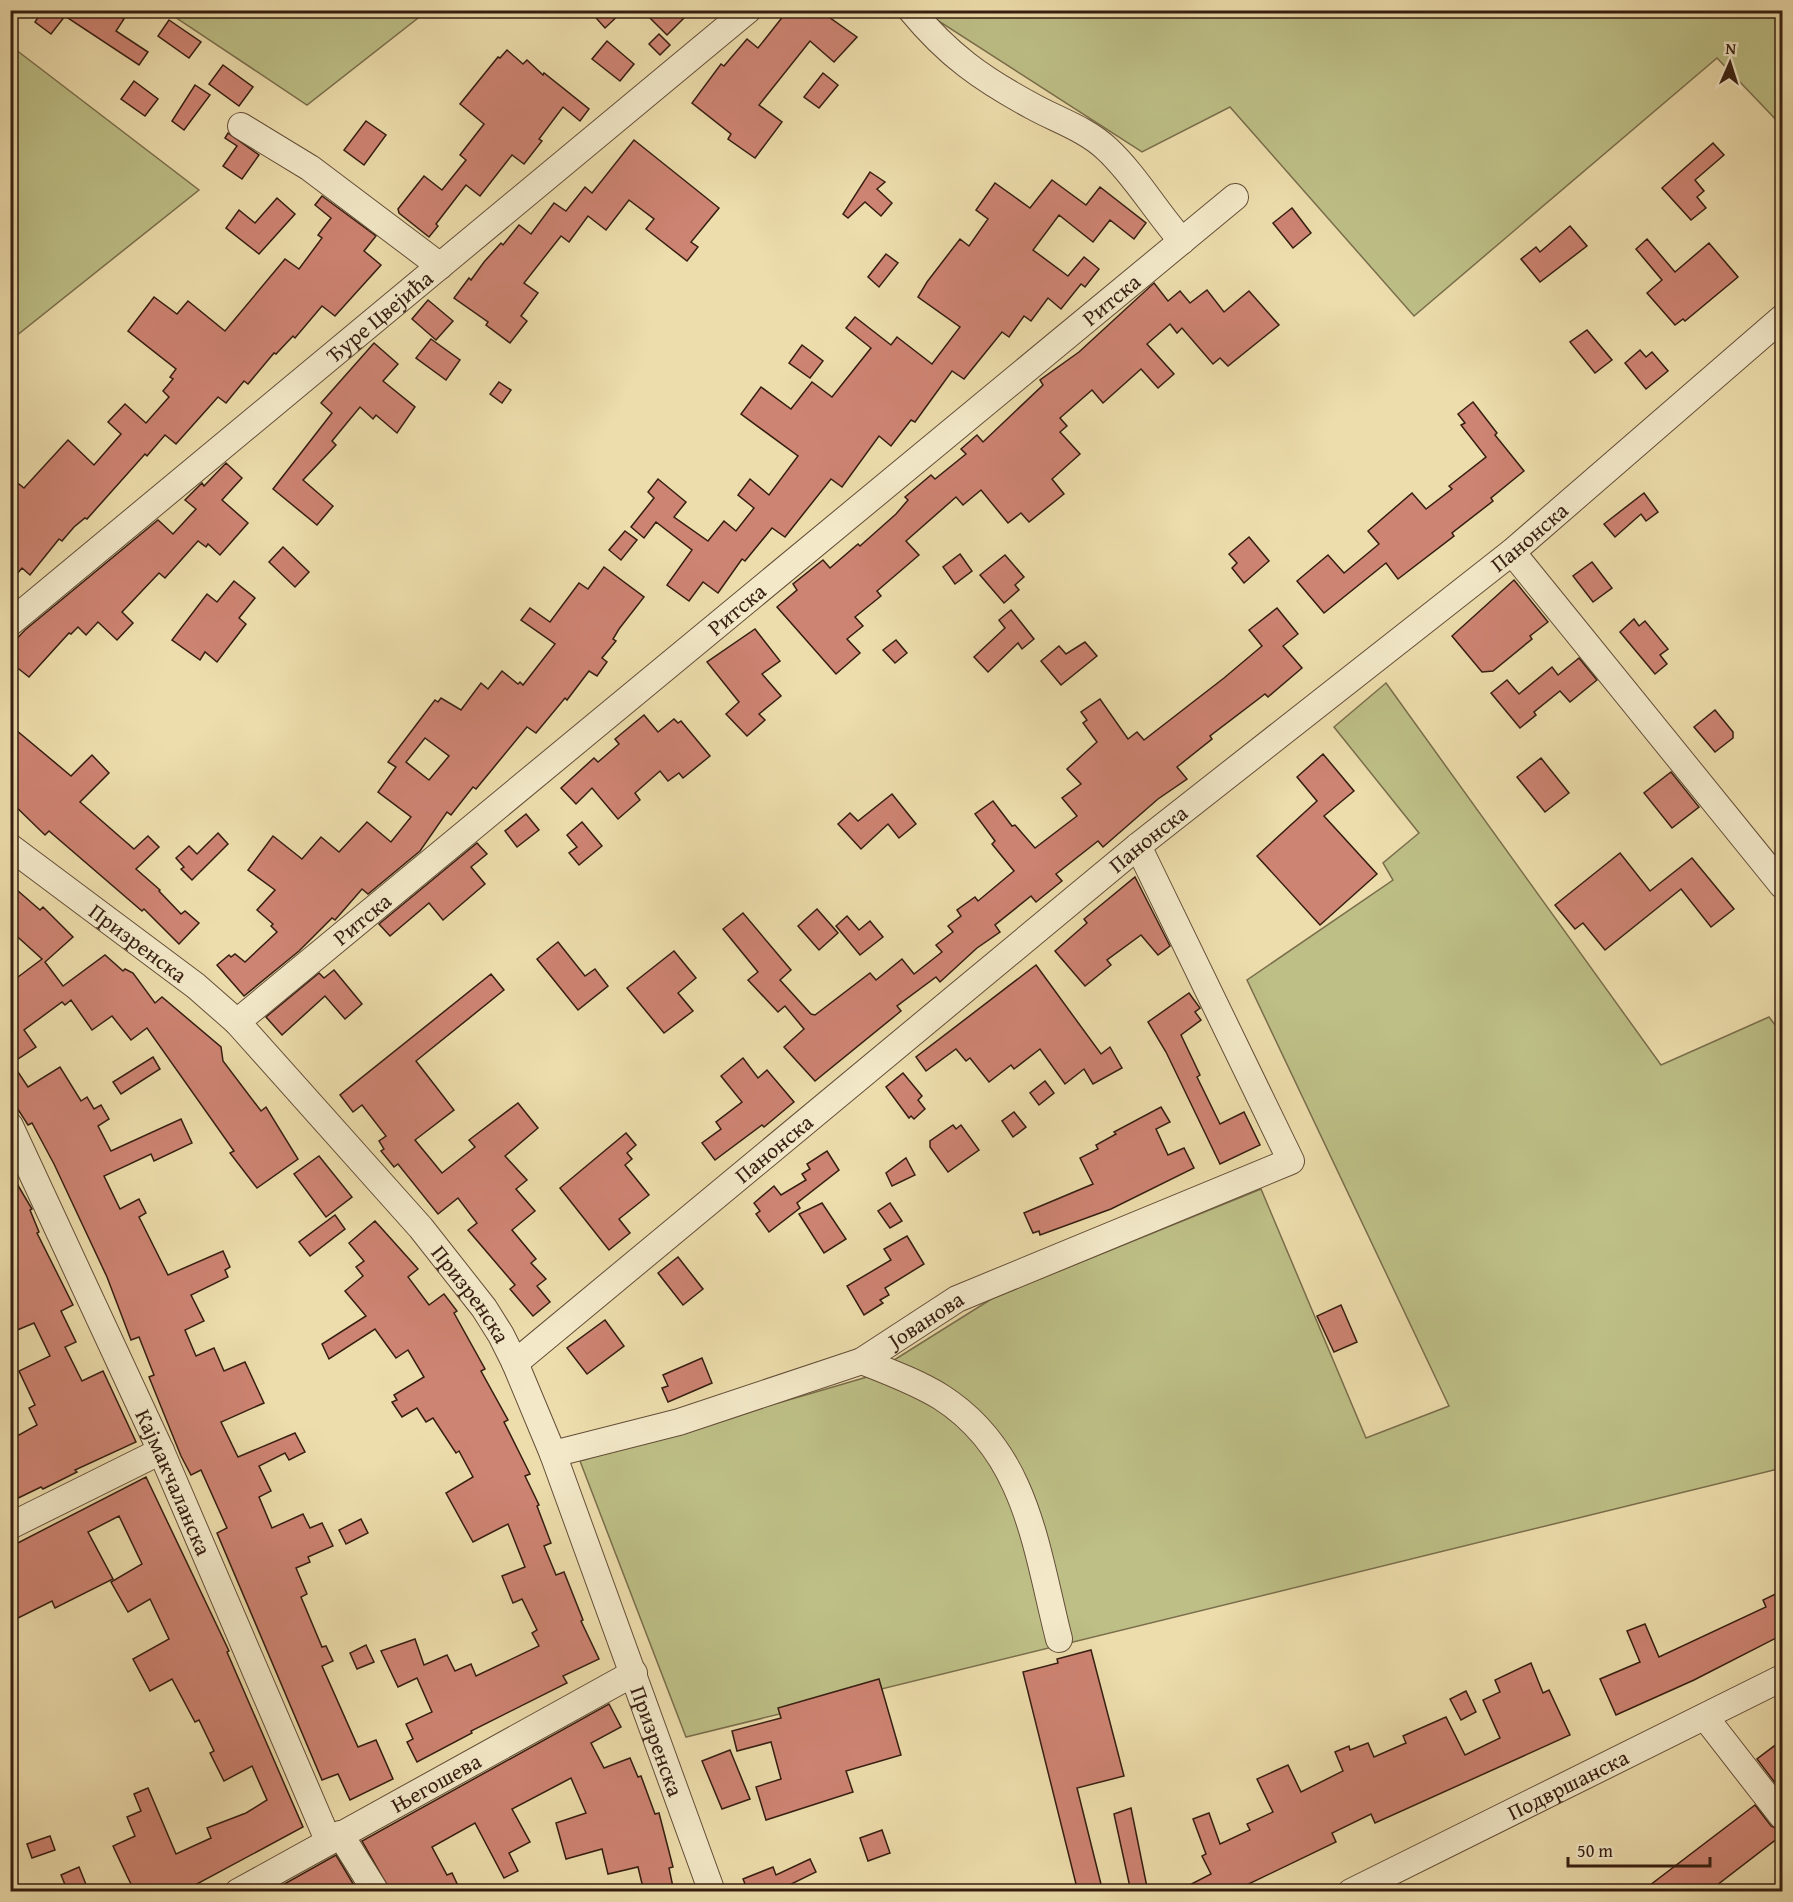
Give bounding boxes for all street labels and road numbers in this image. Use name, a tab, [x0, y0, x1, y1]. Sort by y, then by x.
street label: Ђуре Цвејића	[319, 262, 440, 370]
street label: Ритска	[1075, 265, 1148, 333]
street label: Панонска	[1483, 494, 1575, 579]
street label: Ритска	[700, 575, 773, 643]
street label: Панонска	[1101, 797, 1195, 880]
street label: Ритска	[326, 885, 398, 953]
street label: Призренска	[82, 895, 194, 990]
street label: Панонска	[727, 1106, 820, 1191]
street label: Призренска	[424, 1238, 519, 1349]
street label: Јованова	[879, 1283, 970, 1358]
street label: Кајмакчаланска	[128, 1404, 220, 1561]
street label: Призренска	[622, 1681, 692, 1801]
street label: Подвршанска	[1502, 1741, 1634, 1828]
street label: Његошева	[385, 1744, 487, 1821]

